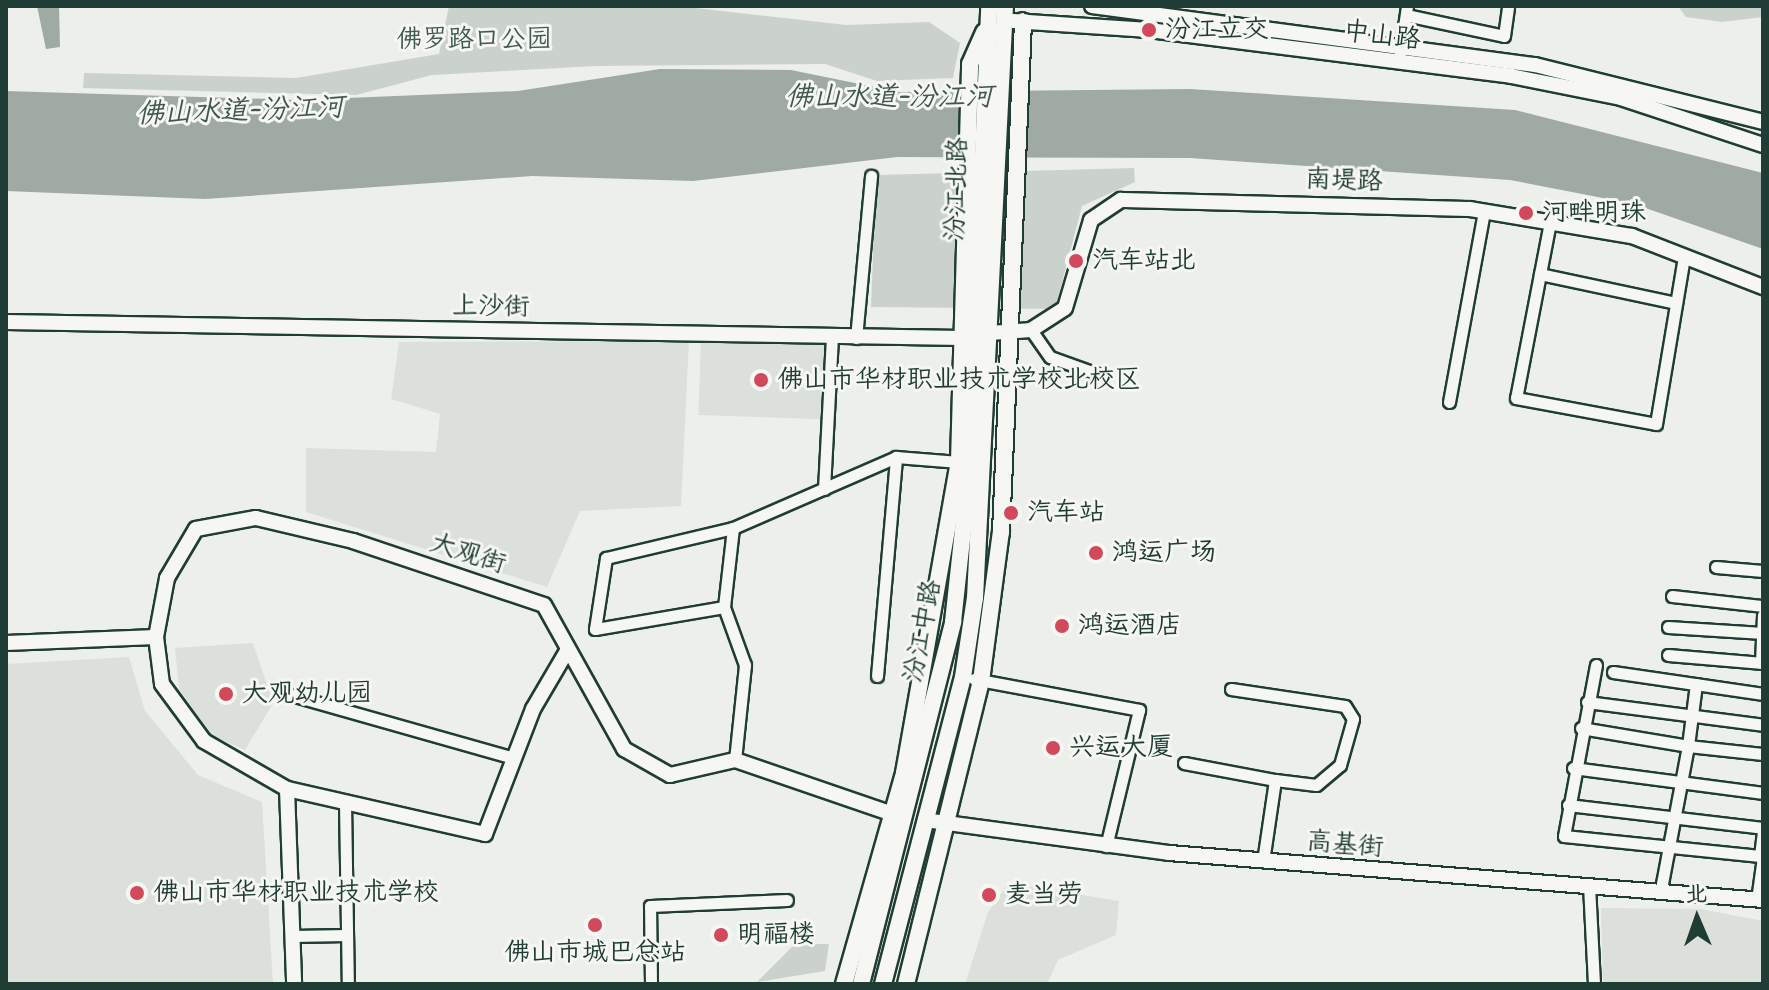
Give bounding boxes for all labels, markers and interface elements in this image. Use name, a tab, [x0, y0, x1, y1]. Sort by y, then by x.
place label: 汾江立交	[1165, 14, 1269, 46]
street label: 中山路	[1341, 16, 1423, 56]
marker: 汾江立交	[1140, 21, 1158, 39]
park label: 佛罗路口公园	[396, 24, 552, 56]
water label: 佛山水道-汾江河	[785, 80, 993, 114]
water label: 佛山水道-汾江河	[136, 91, 344, 131]
street label: 汾江北路	[940, 136, 974, 242]
street label: 南堤路	[1304, 164, 1384, 198]
place label: 河畔明珠	[1542, 197, 1646, 229]
marker: 河畔明珠	[1517, 204, 1535, 222]
place label: 汽车站北	[1092, 245, 1196, 277]
marker: 汽车站北	[1067, 252, 1085, 270]
street label: 上沙街	[452, 291, 530, 323]
place label: 佛山市华材职业技术学校北校区	[777, 364, 1141, 396]
marker: 佛山市华材职业技术学校北校区	[752, 371, 770, 389]
place label: 汽车站	[1027, 497, 1105, 529]
marker: 汽车站	[1002, 504, 1020, 522]
street label: 大观街	[426, 527, 510, 581]
place label: 鸿运广场	[1112, 537, 1216, 569]
marker: 鸿运广场	[1087, 544, 1105, 562]
street label: 汾江中路	[898, 577, 948, 685]
place label: 鸿运酒店	[1078, 610, 1182, 642]
marker: 鸿运酒店	[1053, 617, 1071, 635]
place label: 大观幼儿园	[242, 678, 372, 710]
marker: 大观幼儿园	[217, 685, 235, 703]
place label: 兴运大厦	[1069, 732, 1173, 764]
marker: 兴运大厦	[1044, 739, 1062, 757]
street label: 高基街	[1305, 826, 1385, 864]
place label: 佛山市华材职业技术学校	[153, 877, 439, 909]
north arrow	[1657, 878, 1737, 958]
place label: 麦当劳	[1005, 879, 1083, 911]
text: 北	[1685, 880, 1708, 908]
marker: 佛山市华材职业技术学校	[128, 884, 146, 902]
marker: 麦当劳	[980, 886, 998, 904]
marker: 佛山市城巴总站	[586, 916, 604, 934]
place label: 明福楼	[737, 919, 815, 951]
marker: 明福楼	[712, 926, 730, 944]
place label: 佛山市城巴总站	[504, 937, 686, 969]

